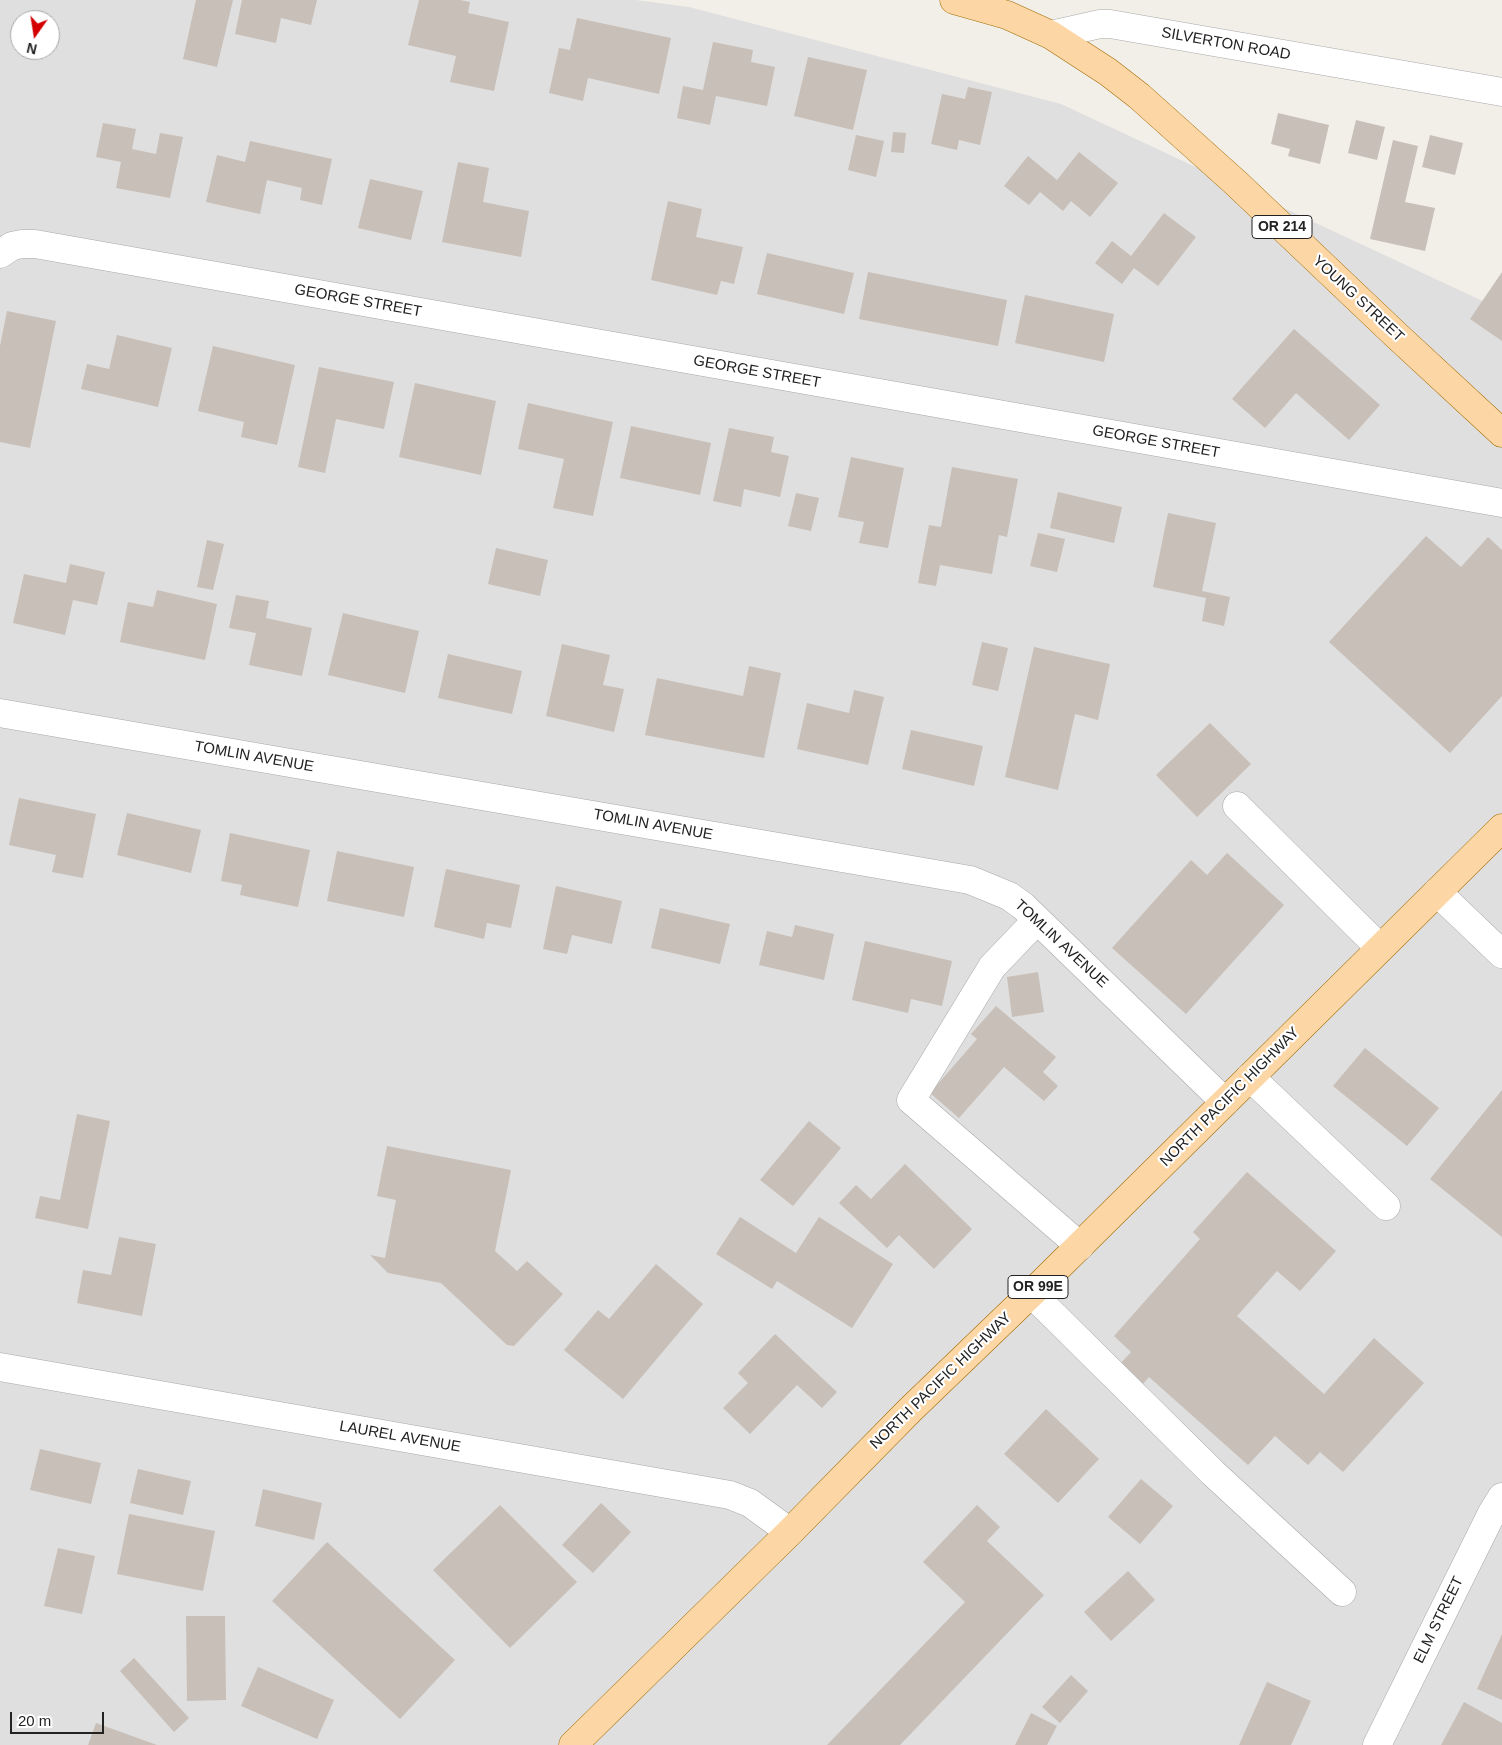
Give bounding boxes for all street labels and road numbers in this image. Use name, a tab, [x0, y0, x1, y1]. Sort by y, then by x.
street label: SILVERTON ROAD	[1160, 24, 1292, 64]
road number: OR 214	[1252, 216, 1312, 238]
street label: YOUNG STREET	[1309, 252, 1407, 346]
street label: GEORGE STREET	[293, 281, 423, 321]
street label: GEORGE STREET	[692, 352, 822, 392]
street label: GEORGE STREET	[1091, 422, 1221, 462]
street label: TOMLIN AVENUE	[193, 738, 315, 776]
street label: TOMLIN AVENUE	[592, 806, 714, 844]
street label: TOMLIN AVENUE	[1011, 896, 1111, 992]
street label: NORTH PACIFIC HIGHWAY	[1157, 1024, 1303, 1170]
road number: OR 99E	[1008, 1275, 1068, 1298]
street label: NORTH PACIFIC HIGHWAY	[867, 1309, 1015, 1453]
street label: LAUREL AVENUE	[338, 1417, 462, 1457]
street label: ELM STREET	[1410, 1574, 1468, 1666]

